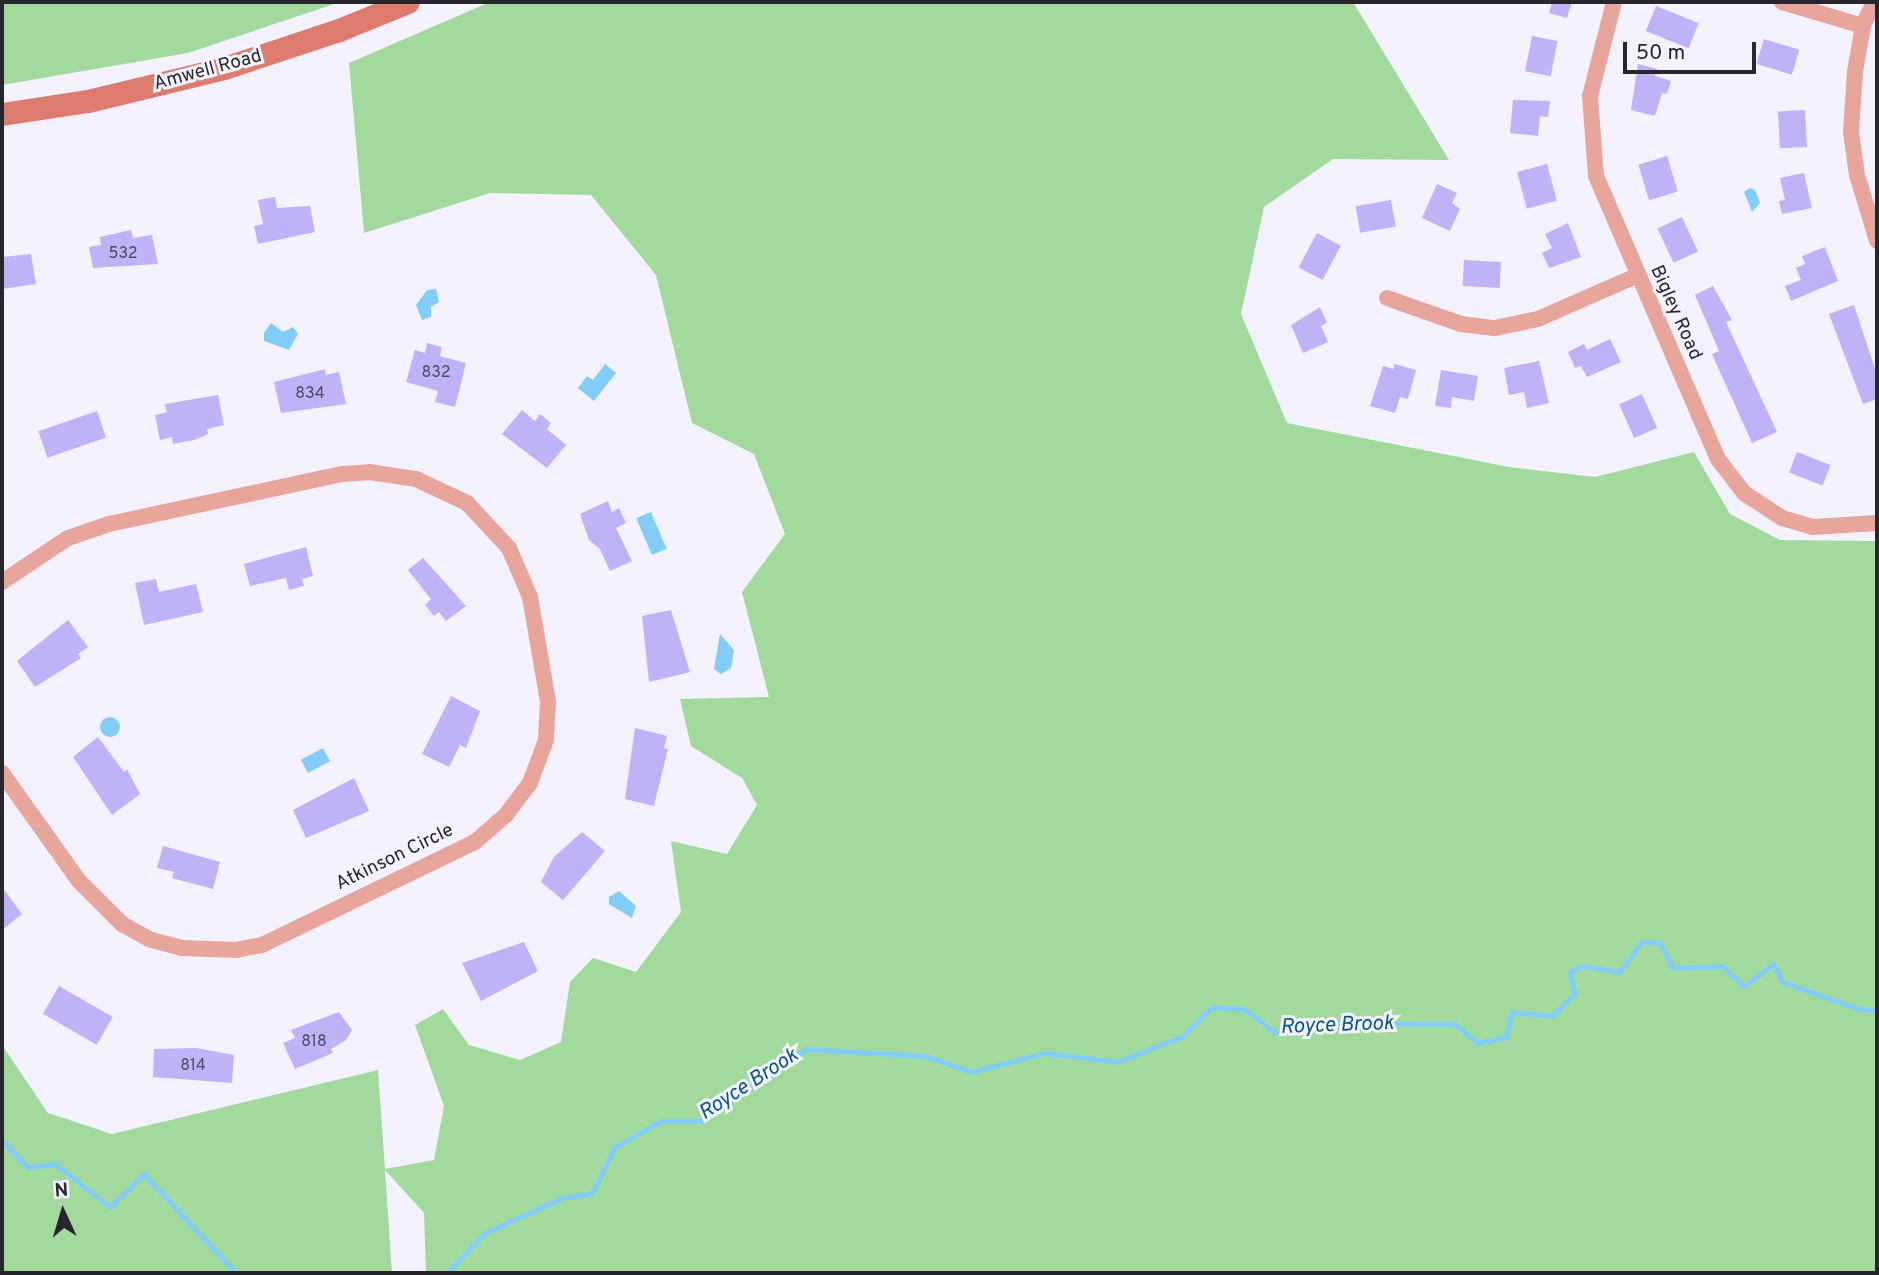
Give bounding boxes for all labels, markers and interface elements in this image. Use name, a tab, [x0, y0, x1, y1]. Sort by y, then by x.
scale bar	[1627, 28, 1760, 72]
text: 50 m	[1636, 40, 1685, 67]
street label: Amwell Road	[152, 46, 264, 96]
house number: 532	[108, 244, 138, 264]
street label: Bigley Road	[1644, 262, 1706, 364]
house number: 832	[422, 363, 450, 383]
house number: 834	[295, 384, 325, 404]
street label: Atkinson Circle	[332, 820, 458, 896]
water label: Royce Brook	[1280, 1011, 1394, 1041]
house number: 818	[301, 1032, 327, 1052]
water label: Royce Brook	[695, 1044, 803, 1126]
house number: 814	[180, 1056, 206, 1076]
north arrow	[28, 1177, 98, 1247]
text: N	[54, 1179, 69, 1203]

